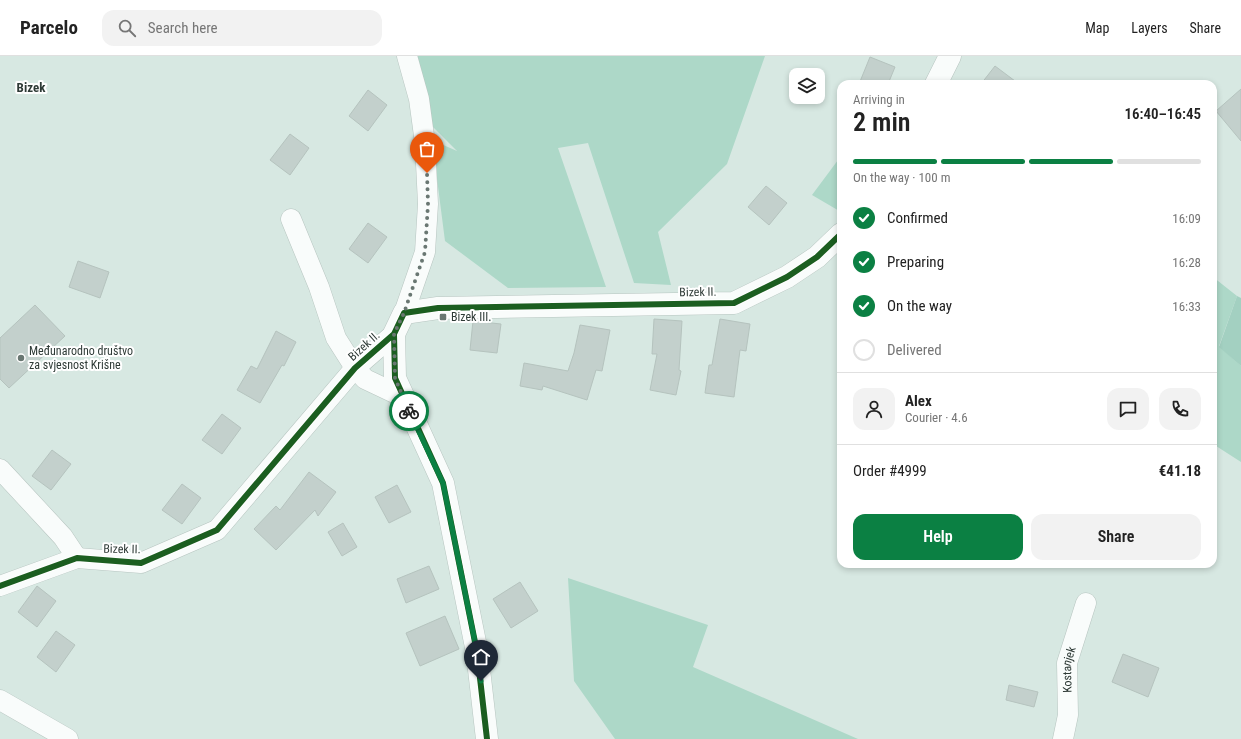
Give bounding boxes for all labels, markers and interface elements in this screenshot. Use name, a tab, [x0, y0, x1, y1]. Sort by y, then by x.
search box	[102, 10, 382, 46]
text: Parcelo	[20, 16, 78, 39]
icon: search	[116, 17, 138, 39]
text: Search here	[148, 19, 218, 37]
text: Map	[1085, 20, 1109, 36]
text: Layers	[1131, 20, 1168, 36]
text: Share	[1190, 20, 1221, 36]
map controls	[789, 68, 825, 104]
button: layers	[789, 68, 825, 104]
district label: Bizek	[17, 80, 46, 95]
text: Arriving in	[853, 92, 905, 107]
text: 16:40–16:45	[1124, 105, 1201, 123]
text: 2 min	[853, 107, 911, 137]
pin	[410, 132, 444, 173]
icon: bag	[416, 138, 438, 160]
text: On the way · 100 m	[853, 170, 950, 185]
icon: check	[853, 207, 875, 229]
text: Confirmed	[887, 209, 948, 227]
text: 16:09	[1172, 211, 1201, 226]
icon: check	[853, 251, 875, 273]
text: Preparing	[887, 253, 944, 271]
text: 16:28	[1172, 255, 1201, 270]
street label: Bizek II.	[679, 285, 717, 299]
icon: check	[853, 295, 875, 317]
text: On the way	[887, 297, 952, 315]
text: 16:33	[1172, 299, 1201, 314]
place label: Bizek III.	[451, 310, 491, 324]
marker: Bizek III.	[438, 312, 448, 322]
street label: Bizek II.	[345, 328, 383, 364]
text: Delivered	[887, 341, 942, 359]
place label: Međunarodno društvo za svjesnost Krišne	[29, 344, 133, 372]
marker: Međunarodno društvo za svjesnost Krišne	[16, 353, 26, 363]
button: person	[853, 388, 895, 430]
button: chat	[1107, 388, 1149, 430]
button: phone	[1159, 388, 1201, 430]
courier	[389, 391, 429, 431]
text: Alex	[905, 392, 932, 410]
icon: bike	[398, 400, 420, 422]
text: Courier · 4.6	[905, 410, 968, 425]
text: Order #4999	[853, 462, 927, 480]
text: €41.18	[1159, 462, 1201, 480]
button: Help	[853, 514, 1023, 560]
button: Share	[1031, 514, 1201, 560]
street label: Bizek II.	[103, 542, 141, 556]
pin	[464, 640, 498, 681]
street label: Kostanjek	[1060, 644, 1079, 693]
icon: home	[470, 646, 492, 668]

